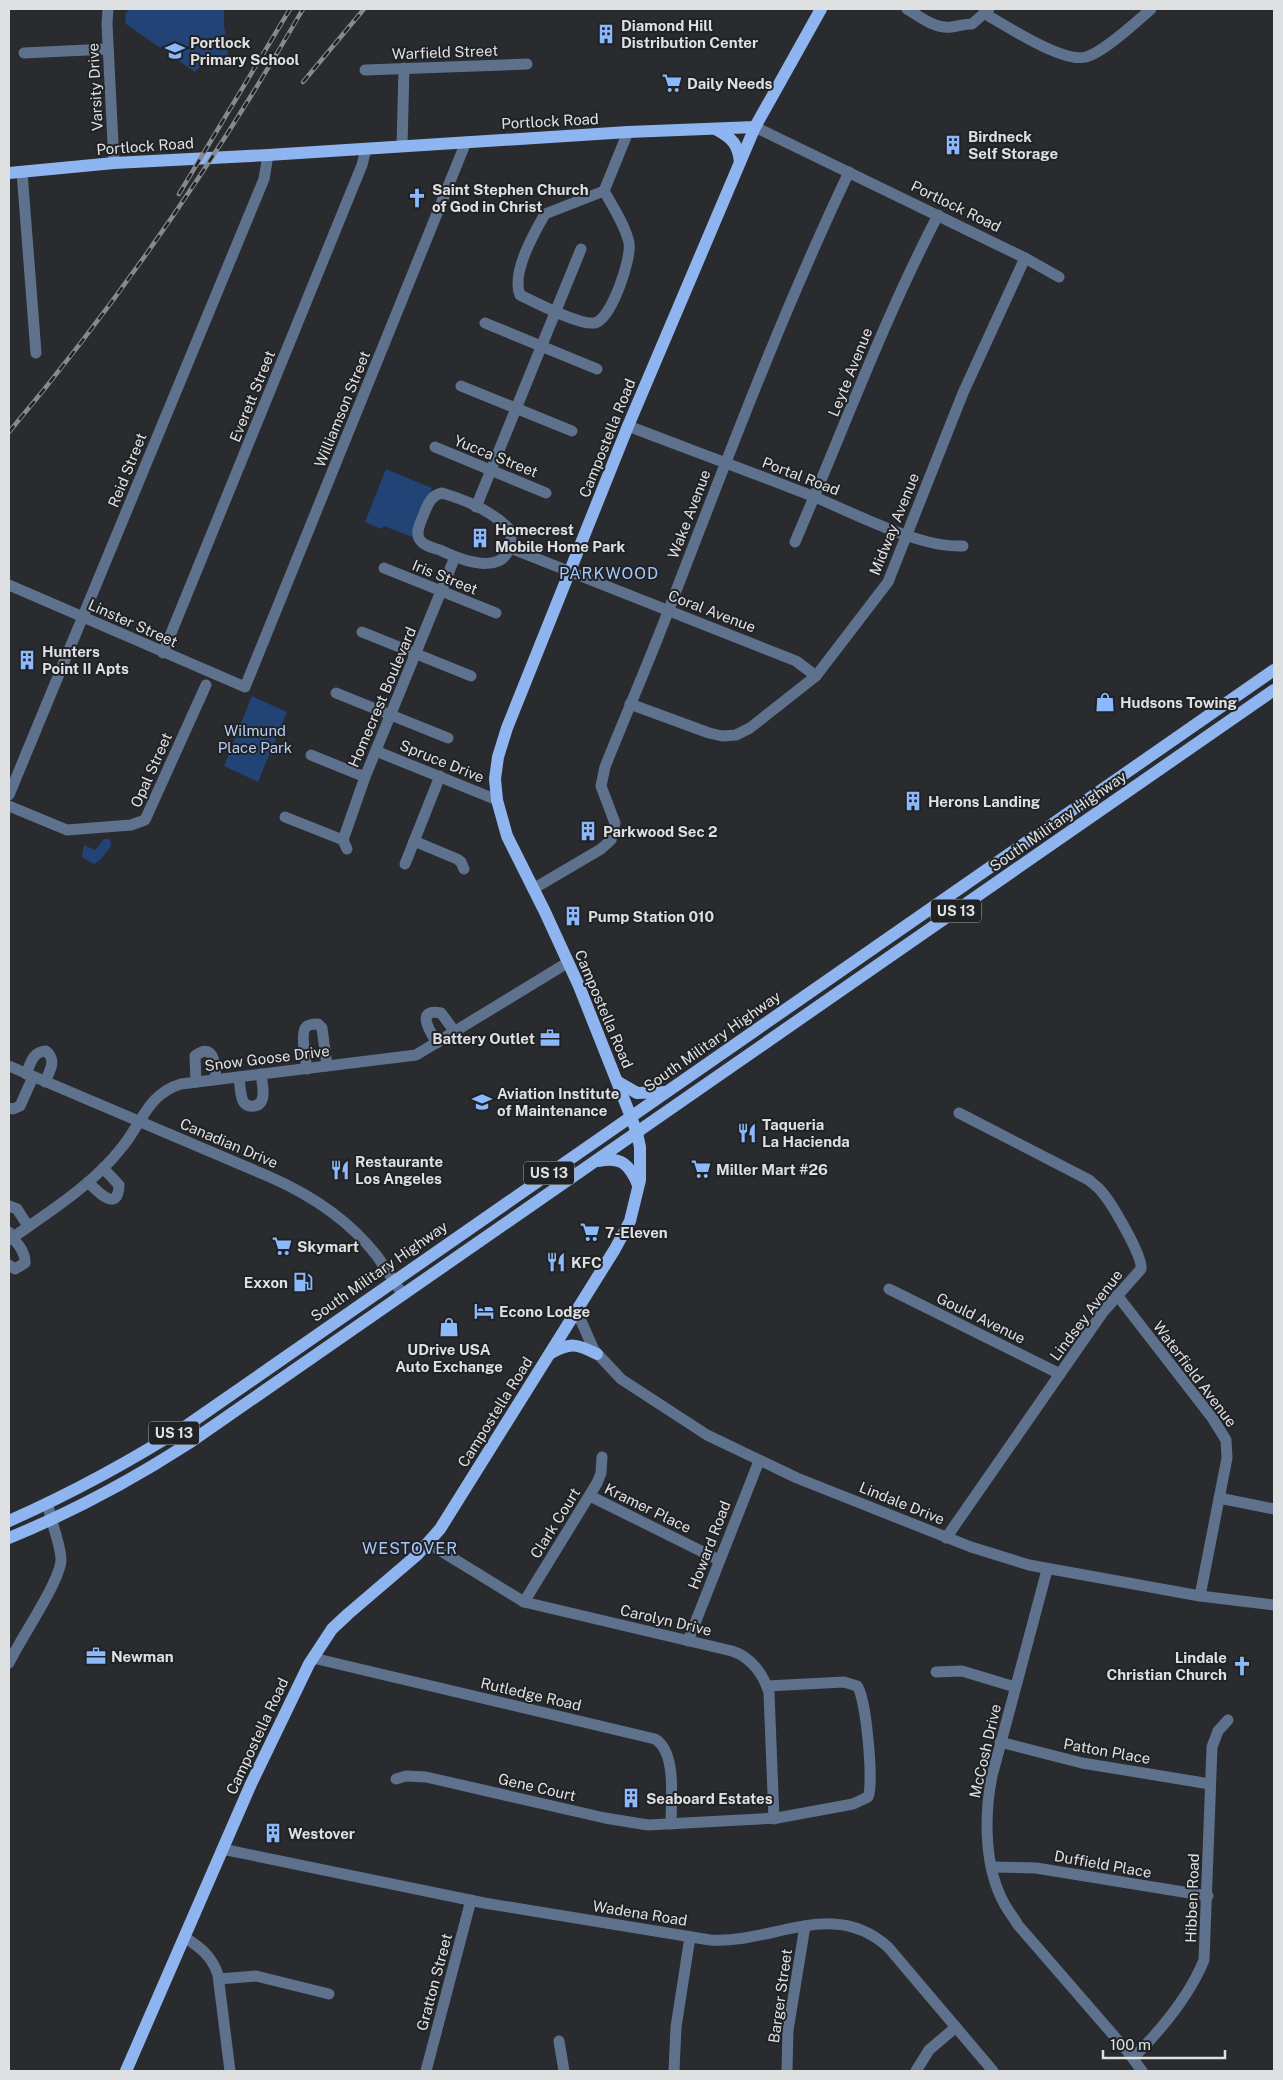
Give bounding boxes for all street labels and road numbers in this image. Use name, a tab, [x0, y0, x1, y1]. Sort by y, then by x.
street label: Warfield Street	[392, 42, 499, 62]
street label: Varsity Drive	[84, 43, 106, 131]
street label: Portlock Road	[501, 110, 599, 132]
street label: Portlock Road	[96, 134, 194, 158]
street label: Portlock Road	[908, 177, 1004, 235]
street label: Leyte Avenue	[825, 325, 875, 419]
street label: Everett Street	[226, 348, 278, 444]
street label: Williamson Street	[311, 348, 373, 470]
street label: Campostella Road	[575, 376, 639, 500]
street label: Reid Street	[104, 430, 150, 510]
street label: Yucca Street	[452, 431, 541, 481]
street label: Portal Road	[760, 453, 842, 499]
street label: Wake Avenue	[664, 467, 714, 561]
street label: Midway Avenue	[866, 470, 922, 578]
street label: Iris Street	[410, 556, 480, 598]
street label: Coral Avenue	[666, 587, 758, 635]
street label: Linster Street	[86, 596, 180, 650]
street label: Homecrest Boulevard	[345, 624, 419, 770]
street label: Opal Street	[127, 730, 175, 810]
street label: Spruce Drive	[397, 736, 487, 786]
street label: South Military Highway	[986, 767, 1130, 875]
road number: US 13	[931, 899, 981, 922]
street label: Campostella Road	[571, 947, 637, 1071]
street label: South Military Highway	[640, 987, 784, 1095]
street label: Snow Goose Drive	[204, 1042, 330, 1074]
street label: Canadian Drive	[177, 1115, 281, 1171]
road number: US 13	[524, 1162, 574, 1184]
street label: South Military Highway	[307, 1217, 451, 1325]
street label: Lindsey Avenue	[1046, 1266, 1126, 1364]
street label: Gould Avenue	[934, 1289, 1028, 1347]
street label: Waterfield Avenue	[1150, 1318, 1240, 1430]
street label: Campostella Road	[454, 1354, 536, 1470]
road number: US 13	[149, 1422, 199, 1445]
street label: Lindale Drive	[857, 1478, 947, 1528]
street label: Kramer Place	[602, 1480, 694, 1536]
street label: Clark Court	[527, 1484, 584, 1561]
street label: Howard Road	[684, 1498, 734, 1592]
street label: Carolyn Drive	[619, 1601, 713, 1639]
street label: Rutledge Road	[479, 1674, 583, 1714]
street label: Campostella Road	[223, 1675, 291, 1797]
street label: McCosh Drive	[966, 1702, 1004, 1800]
street label: Patton Place	[1062, 1735, 1152, 1767]
street label: Gene Court	[496, 1770, 578, 1804]
street label: Duffield Place	[1053, 1847, 1153, 1881]
street label: Hibben Road	[1182, 1853, 1202, 1943]
street label: Wadena Road	[592, 1897, 688, 1929]
street label: Gratton Street	[413, 1931, 455, 2032]
street label: Barger Street	[765, 1948, 795, 2044]

